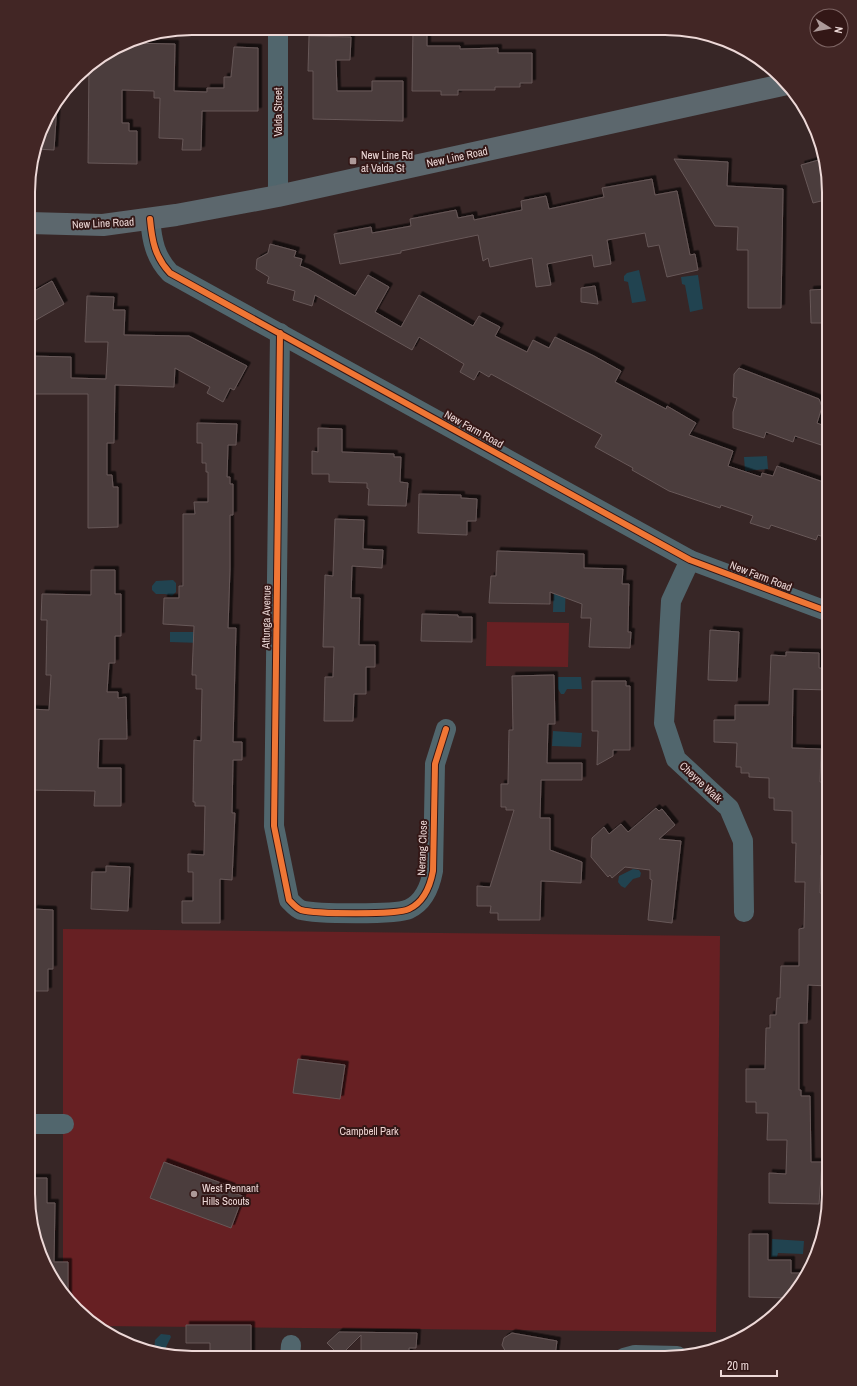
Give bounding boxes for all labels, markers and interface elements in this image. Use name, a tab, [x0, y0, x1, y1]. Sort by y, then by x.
north arrow	[809, 8, 849, 48]
text: N	[831, 25, 846, 34]
street label: Valda Street	[271, 87, 285, 136]
street label: New Line Road	[425, 144, 489, 170]
place label: New Line Rd at Valda St	[361, 148, 413, 175]
marker: New Line Rd at Valda St	[348, 156, 358, 166]
street label: New Line Road	[72, 214, 134, 232]
street label: New Farm Road	[442, 407, 506, 451]
street label: New Farm Road	[728, 558, 794, 594]
street label: Attunga Avenue	[258, 585, 274, 650]
street label: Cheyne Walk	[677, 759, 726, 806]
street label: Nerang Close	[414, 820, 430, 876]
park label: Campbell Park	[339, 1124, 399, 1138]
place label: West Pennant Hills Scouts	[202, 1181, 259, 1208]
marker: West Pennant Hills Scouts	[189, 1189, 199, 1199]
scale bar	[721, 1352, 777, 1378]
text: 20 m	[727, 1358, 749, 1374]

